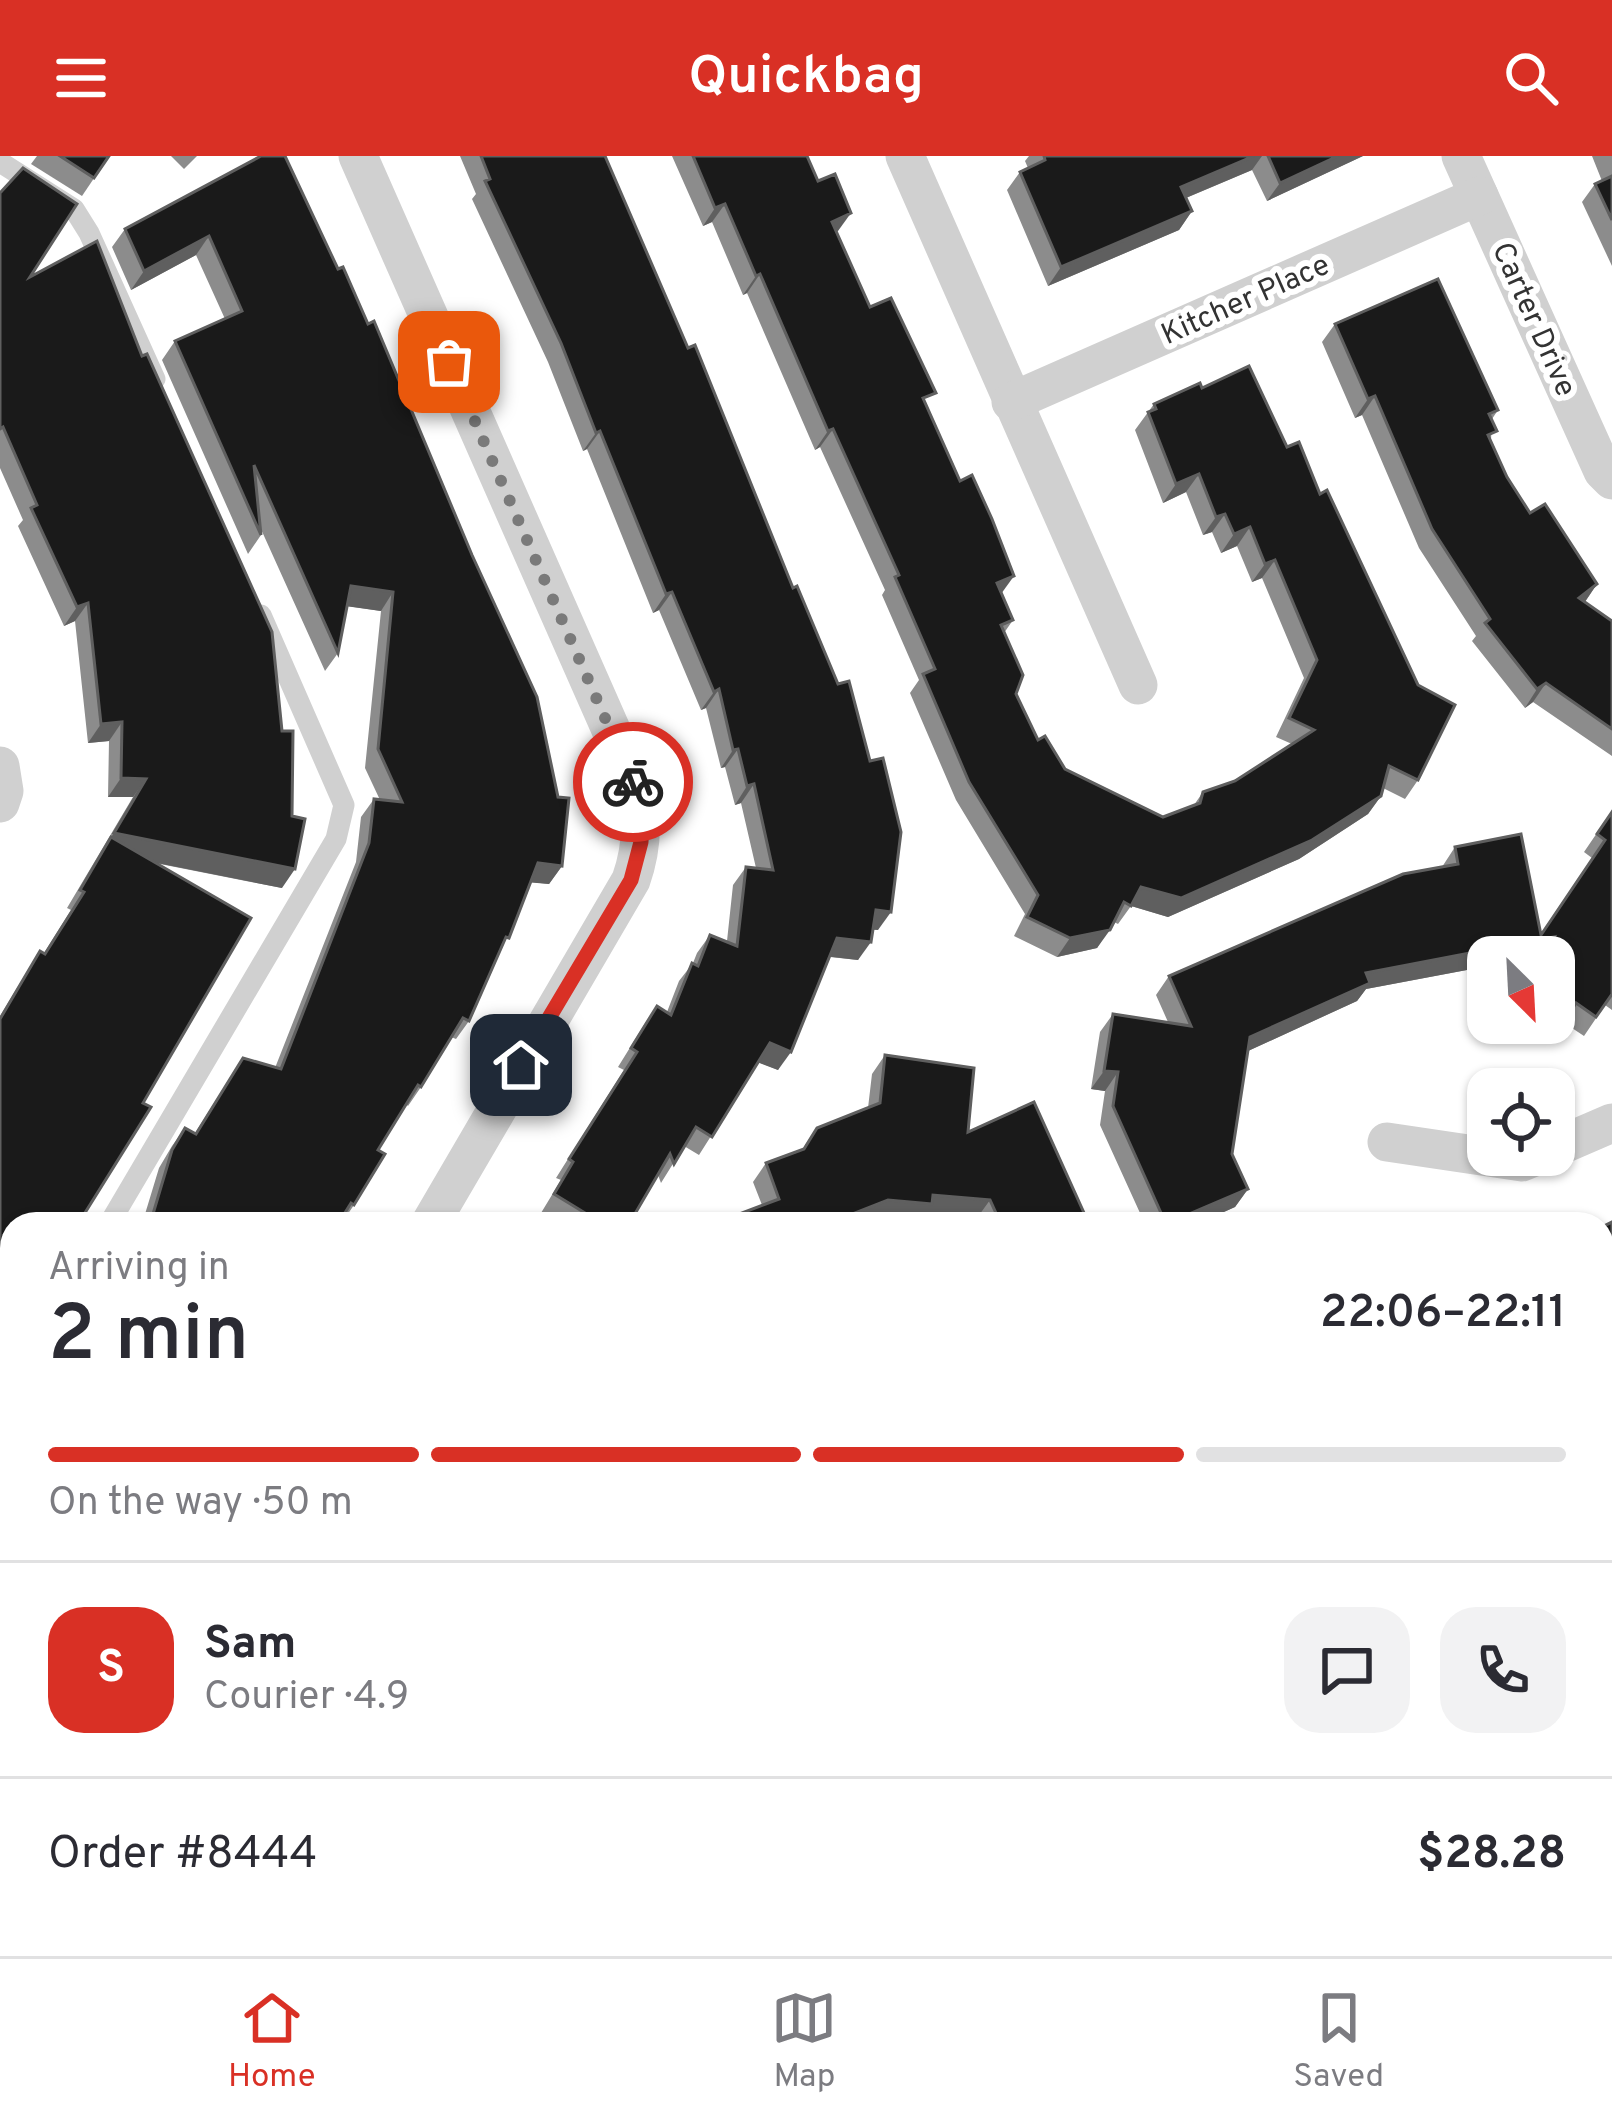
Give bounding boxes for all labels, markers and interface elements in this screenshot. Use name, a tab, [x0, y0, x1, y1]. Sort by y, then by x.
text: Quickbag	[688, 44, 924, 113]
icon: menu	[48, 45, 114, 111]
icon: search	[1498, 45, 1564, 111]
street label: Carter Drive	[1482, 237, 1583, 403]
street label: Kitcher Place	[1156, 248, 1336, 355]
pin	[398, 311, 500, 413]
icon: bag	[416, 329, 482, 395]
courier	[573, 722, 693, 842]
icon: bike	[600, 749, 666, 815]
north arrow	[1467, 936, 1575, 1044]
map controls	[1467, 936, 1575, 1176]
pin	[470, 1014, 572, 1116]
icon: home	[488, 1032, 554, 1098]
button: locate	[1467, 1068, 1575, 1176]
text: Arriving in	[48, 1245, 230, 1294]
text: 22:06–22:11	[1320, 1286, 1566, 1343]
text: 2 min	[48, 1289, 249, 1388]
text: On the way · 50 m	[48, 1480, 353, 1529]
button: chat	[1284, 1607, 1410, 1733]
button: phone	[1440, 1607, 1566, 1733]
text: Sam	[204, 1617, 296, 1674]
text: S	[97, 1641, 125, 1698]
text: Courier · 4.9	[204, 1674, 409, 1723]
text: Order #8444	[48, 1827, 318, 1884]
text: $28.28	[1417, 1827, 1566, 1884]
tab: Home	[228, 1985, 316, 2099]
tab: Map	[771, 1985, 837, 2099]
tab: Saved	[1293, 1985, 1384, 2099]

